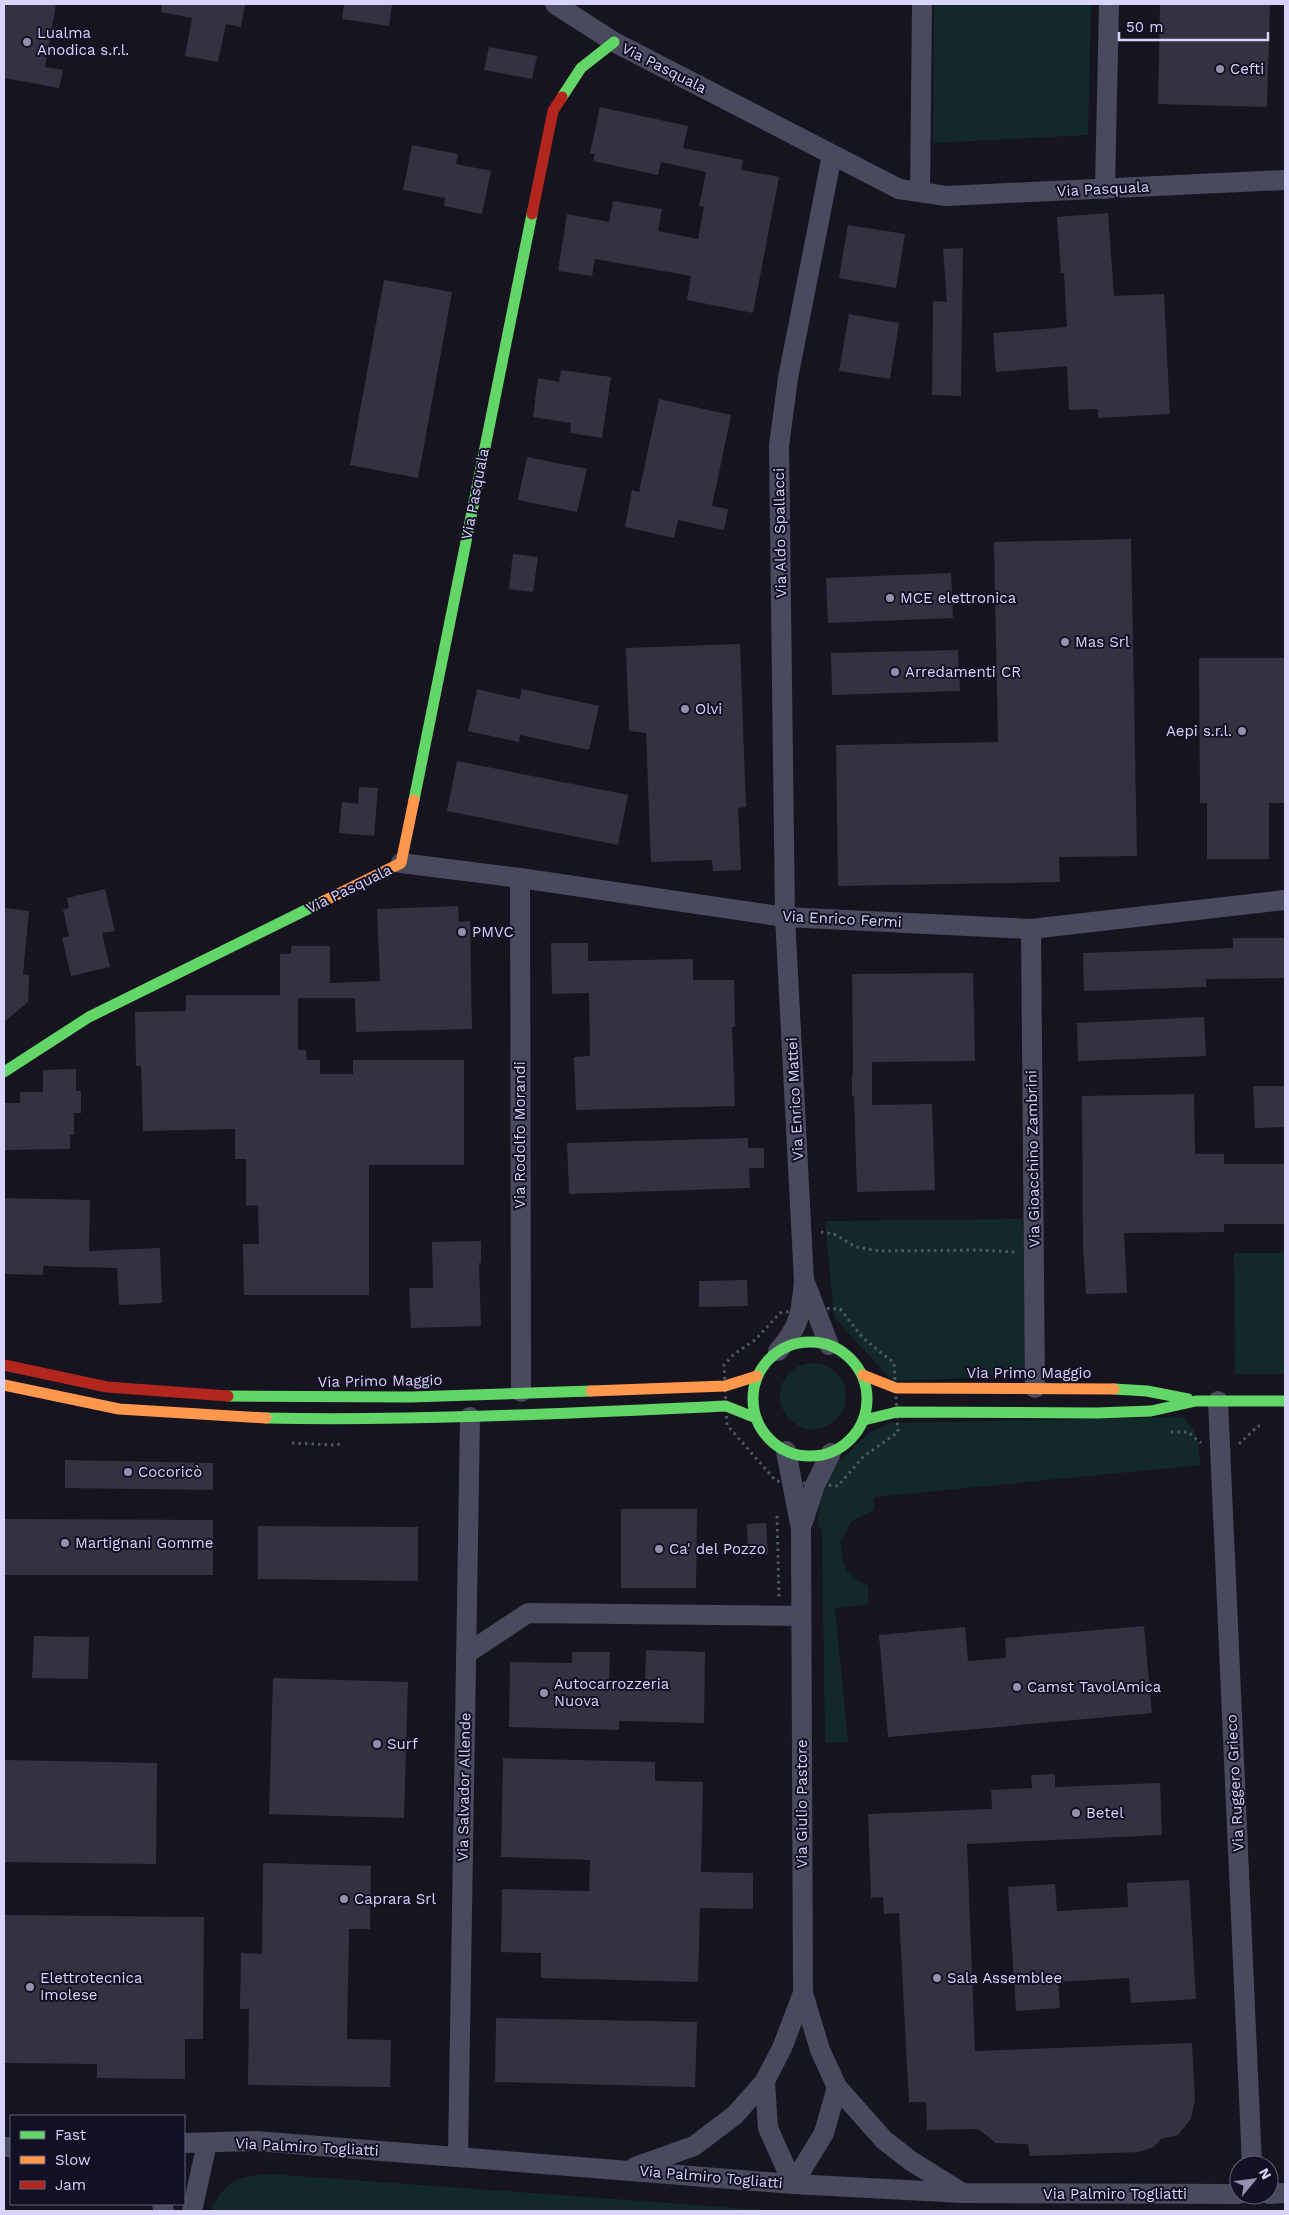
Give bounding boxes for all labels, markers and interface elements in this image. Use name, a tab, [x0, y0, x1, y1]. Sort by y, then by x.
scale bar	[1119, 10, 1268, 42]
text: 50 m	[1126, 18, 1163, 36]
place label: Lualma Anodica s.r.l.	[37, 24, 129, 59]
marker: Lualma Anodica s.r.l.	[21, 36, 33, 48]
street label: Via Pasquala	[619, 39, 710, 97]
place label: Cefti	[1230, 60, 1264, 78]
marker: Cefti	[1214, 63, 1226, 75]
street label: Via Pasquala	[1056, 178, 1150, 200]
street label: Via Pasquala	[457, 446, 493, 541]
street label: Via Aldo Spallacci	[770, 468, 790, 598]
place label: MCE elettronica	[900, 589, 1017, 607]
marker: MCE elettronica	[884, 592, 896, 604]
place label: Mas Srl	[1075, 633, 1130, 651]
marker: Mas Srl	[1059, 636, 1071, 648]
place label: Arredamenti CR	[905, 663, 1021, 681]
marker: Arredamenti CR	[889, 666, 901, 678]
place label: Olvi	[695, 700, 722, 718]
marker: Olvi	[679, 703, 691, 715]
place label: Aepi s.r.l.	[1166, 722, 1232, 740]
marker: Aepi s.r.l.	[1236, 725, 1248, 737]
street label: Via Pasquala	[303, 860, 395, 917]
street label: Via Enrico Fermi	[782, 907, 902, 931]
place label: PMVC	[472, 923, 514, 941]
marker: PMVC	[456, 926, 468, 938]
street label: Via Enrico Mattei	[783, 1037, 807, 1161]
street label: Via Rodolfo Morandi	[511, 1061, 529, 1209]
street label: Via Gioacchino Zambrini	[1022, 1070, 1044, 1248]
street label: Via Primo Maggio	[967, 1364, 1091, 1382]
street label: Via Primo Maggio	[317, 1371, 443, 1391]
place label: Cocoricò	[138, 1463, 202, 1481]
marker: Cocoricò	[122, 1466, 134, 1478]
place label: Martignani Gomme	[75, 1534, 213, 1552]
marker: Martignani Gomme	[59, 1537, 71, 1549]
place label: Ca' del Pozzo	[669, 1540, 766, 1558]
marker: Ca' del Pozzo	[653, 1543, 665, 1555]
place label: Autocarrozzeria Nuova	[554, 1675, 670, 1710]
place label: Camst TavolAmica	[1027, 1678, 1162, 1696]
marker: Camst TavolAmica	[1011, 1681, 1023, 1693]
marker: Autocarrozzeria Nuova	[538, 1687, 550, 1699]
street label: Via Salvador Allende	[454, 1712, 474, 1862]
street label: Via Ruggero Grieco	[1222, 1714, 1248, 1852]
place label: Surf	[387, 1735, 418, 1753]
marker: Surf	[371, 1738, 383, 1750]
street label: Via Giulio Pastore	[793, 1739, 811, 1869]
place label: Betel	[1086, 1804, 1124, 1822]
marker: Betel	[1070, 1807, 1082, 1819]
place label: Caprara Srl	[354, 1890, 436, 1908]
marker: Caprara Srl	[338, 1893, 350, 1905]
place label: Elettrotecnica Imolese	[40, 1969, 143, 2004]
place label: Sala Assemblee	[947, 1969, 1062, 1987]
marker: Sala Assemblee	[931, 1972, 943, 1984]
marker: Elettrotecnica Imolese	[24, 1981, 36, 1993]
legend	[10, 2115, 185, 2205]
text: Fast	[55, 2126, 87, 2144]
street label: Via Palmiro Togliatti	[235, 2134, 379, 2160]
text: Slow	[55, 2151, 91, 2169]
north arrow	[1229, 2155, 1279, 2205]
street label: Via Palmiro Togliatti	[639, 2162, 783, 2192]
text: N	[1256, 2165, 1275, 2182]
text: Jam	[55, 2176, 86, 2194]
street label: Via Palmiro Togliatti	[1043, 2185, 1187, 2203]

